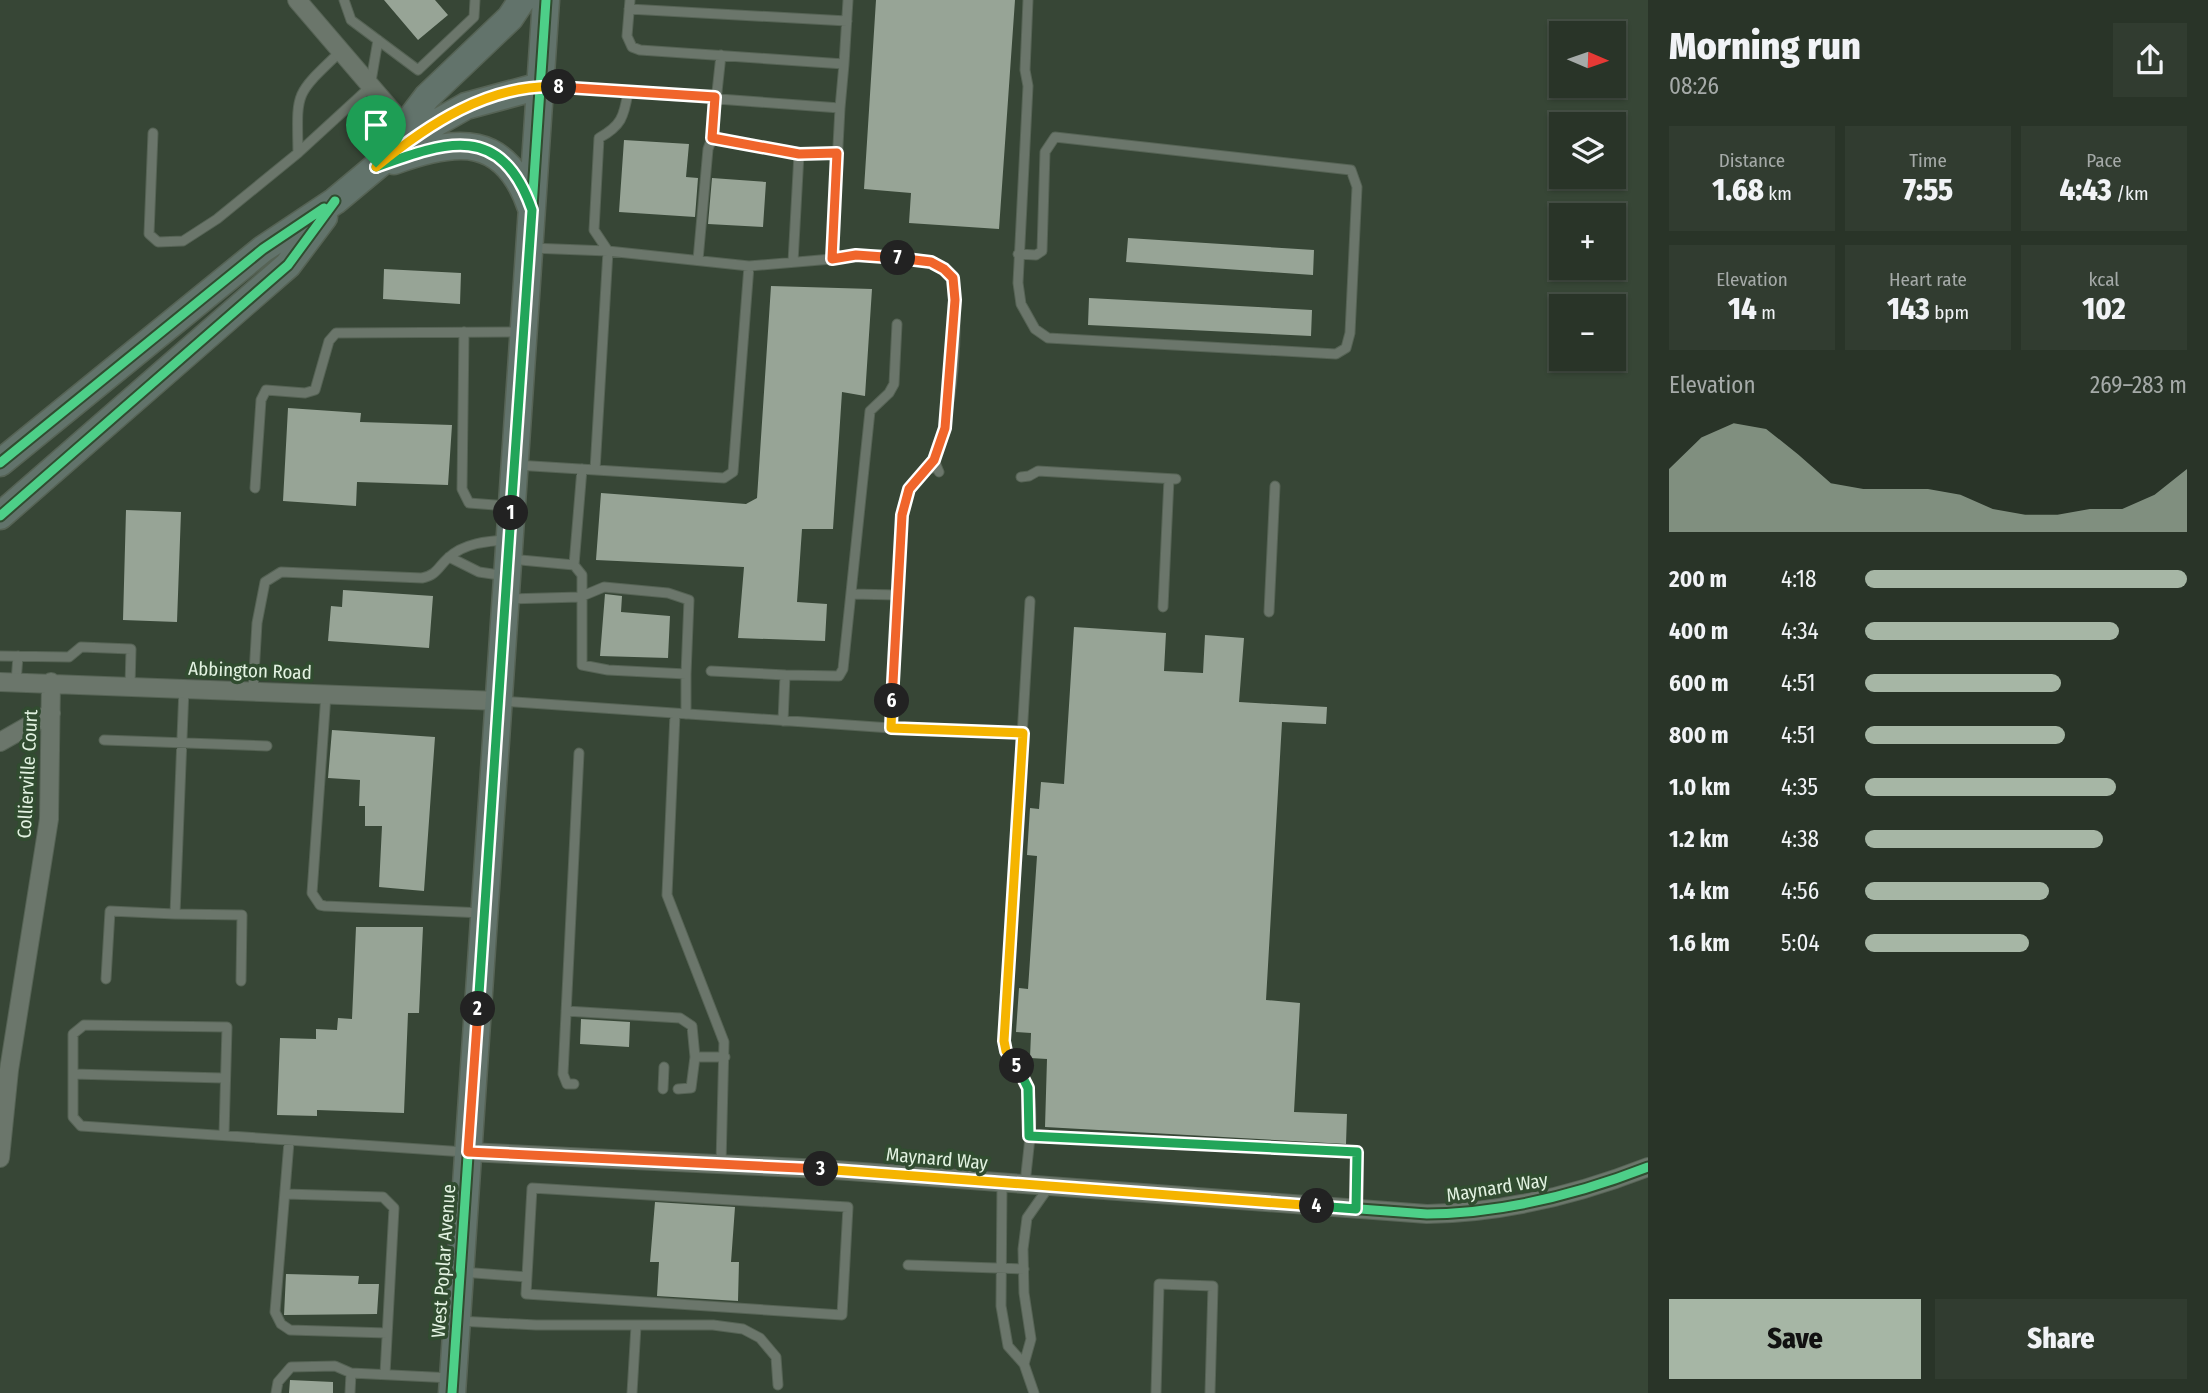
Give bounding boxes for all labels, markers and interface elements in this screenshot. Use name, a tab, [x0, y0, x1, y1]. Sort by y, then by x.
north arrow	[1549, 21, 1626, 98]
map controls	[1549, 21, 1626, 371]
text: Morning run	[1669, 23, 1861, 69]
button: share	[2113, 23, 2187, 97]
pin: 8	[542, 70, 576, 104]
text: 08:26	[1669, 72, 1719, 100]
text: 8	[553, 75, 564, 98]
pin	[346, 95, 406, 167]
icon: arrive	[357, 106, 395, 144]
button: layers	[1549, 112, 1626, 189]
text: Distance	[1719, 149, 1785, 172]
text: Time	[1909, 149, 1947, 172]
text: Pace	[2086, 149, 2122, 172]
text: 1.68	[1712, 172, 1764, 208]
text: 7:55	[1903, 172, 1953, 208]
text: 4:43	[2059, 172, 2112, 208]
text: km	[1764, 182, 1792, 205]
text: /km	[2112, 182, 2149, 205]
button: +	[1549, 203, 1626, 280]
pin: 7	[880, 240, 916, 276]
text: 7	[893, 246, 902, 269]
text: Elevation	[1716, 268, 1788, 291]
text: Heart rate	[1889, 268, 1967, 291]
text: kcal	[2089, 268, 2119, 291]
text: 14	[1728, 291, 1757, 327]
text: 143	[1887, 291, 1930, 327]
text: 102	[2082, 291, 2126, 327]
button: −	[1549, 294, 1626, 371]
text: m	[1757, 301, 1776, 324]
text: bpm	[1930, 301, 1969, 324]
text: Elevation	[1669, 371, 1756, 399]
text: 269–283 m	[2090, 371, 2187, 399]
pin: 1	[494, 496, 528, 530]
text: 1	[506, 501, 515, 524]
text: 200 m	[1669, 565, 1727, 593]
text: 4:18	[1781, 565, 1817, 593]
text: 400 m	[1669, 617, 1728, 645]
text: 4:34	[1781, 617, 1819, 645]
street label: Abbington Road	[188, 657, 312, 684]
text: 600 m	[1669, 669, 1728, 697]
text: 4:51	[1781, 669, 1816, 697]
pin: 6	[874, 684, 910, 718]
text: 6	[887, 689, 896, 712]
street label: Collierville Court	[13, 708, 42, 839]
text: 800 m	[1669, 721, 1729, 749]
text: 4:51	[1781, 721, 1816, 749]
text: 1.0 km	[1669, 773, 1730, 801]
text: 4:35	[1781, 773, 1818, 801]
text: 1.2 km	[1669, 825, 1729, 853]
text: 4:38	[1781, 825, 1819, 853]
text: 1.4 km	[1669, 877, 1729, 905]
text: 4:56	[1781, 877, 1819, 905]
text: 1.6 km	[1669, 929, 1730, 957]
text: 5:04	[1781, 929, 1820, 957]
pin: 2	[461, 992, 496, 1026]
text: 2	[473, 997, 482, 1020]
pin: 5	[1000, 1048, 1034, 1084]
text: 5	[1012, 1054, 1021, 1077]
street label: Maynard Way	[885, 1143, 989, 1174]
pin: 3	[804, 1152, 838, 1186]
text: 3	[816, 1157, 825, 1180]
street label: Maynard Way	[1445, 1168, 1550, 1207]
street label: West Poplar Avenue	[427, 1183, 460, 1339]
pin: 4	[1300, 1188, 1334, 1224]
text: 4	[1312, 1194, 1321, 1217]
button: Save	[1669, 1299, 1921, 1379]
button: Share	[1935, 1299, 2187, 1379]

